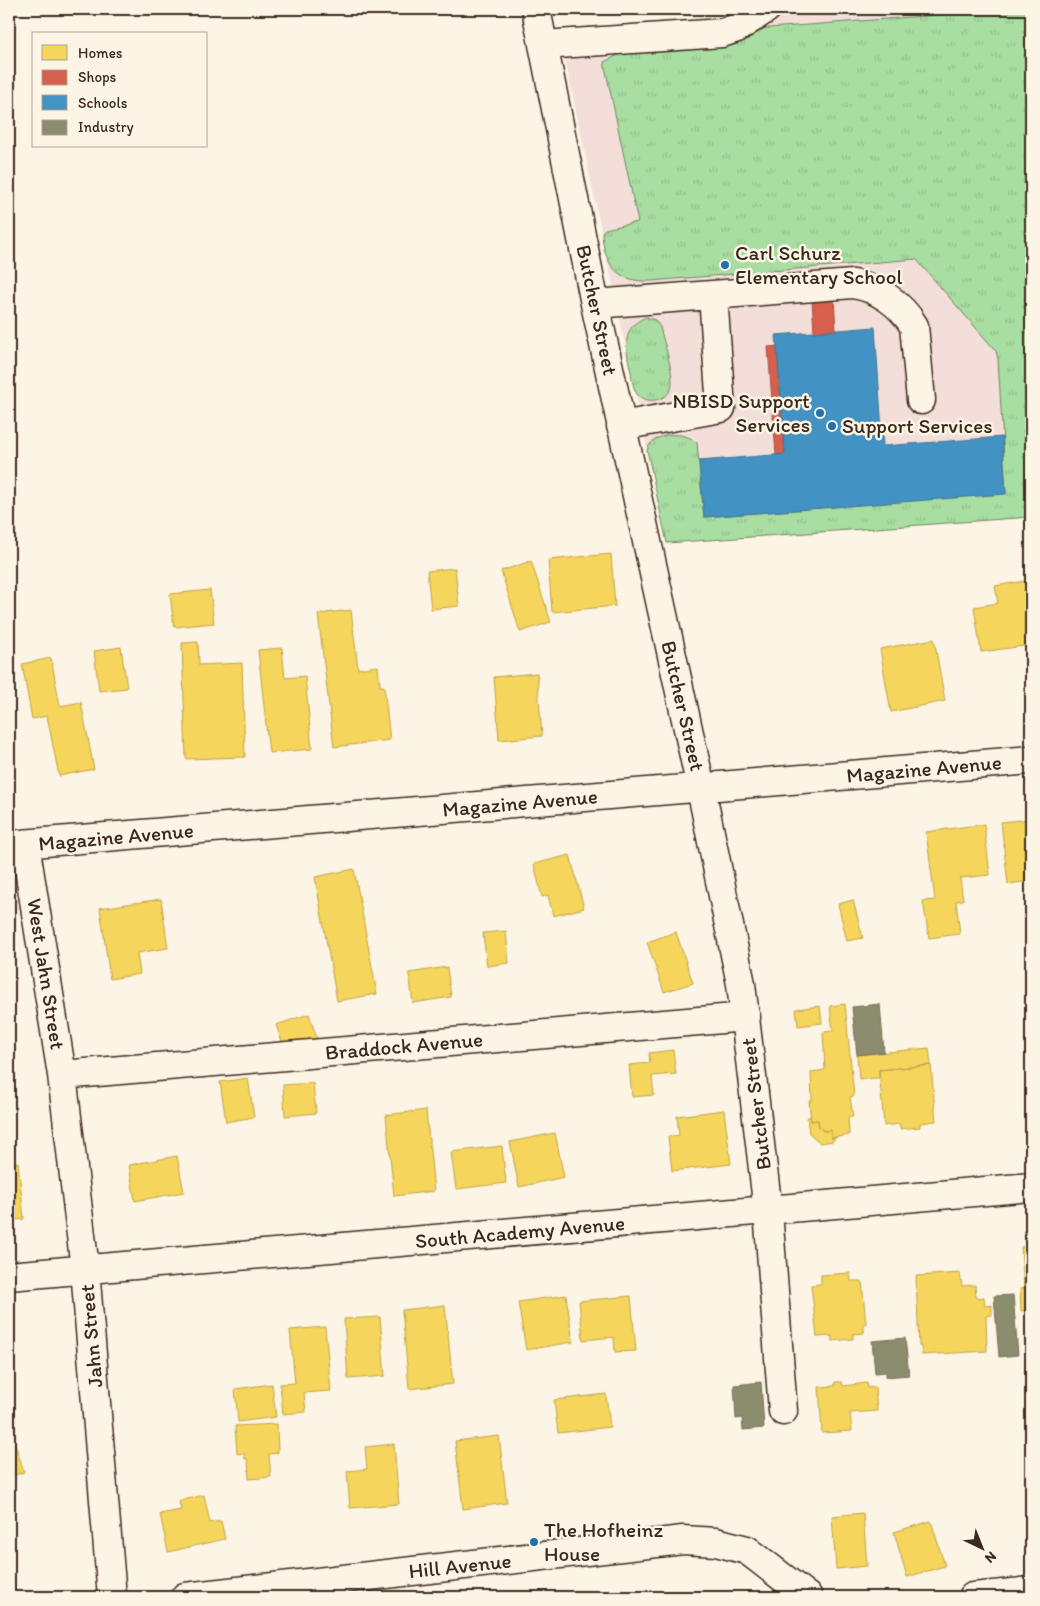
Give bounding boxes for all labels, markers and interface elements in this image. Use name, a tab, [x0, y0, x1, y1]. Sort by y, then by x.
legend	[32, 32, 208, 148]
text: Homes	[78, 44, 123, 62]
text: Shops	[78, 68, 117, 86]
text: Schools	[78, 94, 128, 112]
text: Industry	[78, 118, 134, 136]
place label: Carl Schurz Elementary School	[735, 240, 903, 289]
street label: Butcher Street	[571, 242, 624, 378]
marker: Carl Schurz Elementary School	[719, 259, 731, 271]
place label: NBISD Support Services	[673, 388, 810, 437]
marker: NBISD Support Services	[814, 407, 826, 419]
place label: Support Services	[842, 413, 993, 438]
marker: Support Services	[826, 420, 838, 432]
street label: Butcher Street	[656, 638, 711, 774]
street label: Magazine Avenue	[845, 749, 1003, 788]
street label: Magazine Avenue	[441, 783, 599, 822]
street label: Magazine Avenue	[37, 817, 195, 856]
street label: West Jahn Street	[22, 896, 71, 1051]
street label: Braddock Avenue	[324, 1026, 484, 1065]
street label: Butcher Street	[735, 1037, 776, 1172]
street label: South Academy Avenue	[414, 1210, 626, 1253]
street label: Jahn Street	[74, 1283, 107, 1389]
place label: The Hofheinz House	[544, 1517, 663, 1566]
north arrow	[958, 1524, 1008, 1574]
marker: The Hofheinz House	[528, 1536, 540, 1548]
street label: Hill Avenue	[407, 1548, 513, 1583]
text: N	[981, 1548, 1000, 1567]

